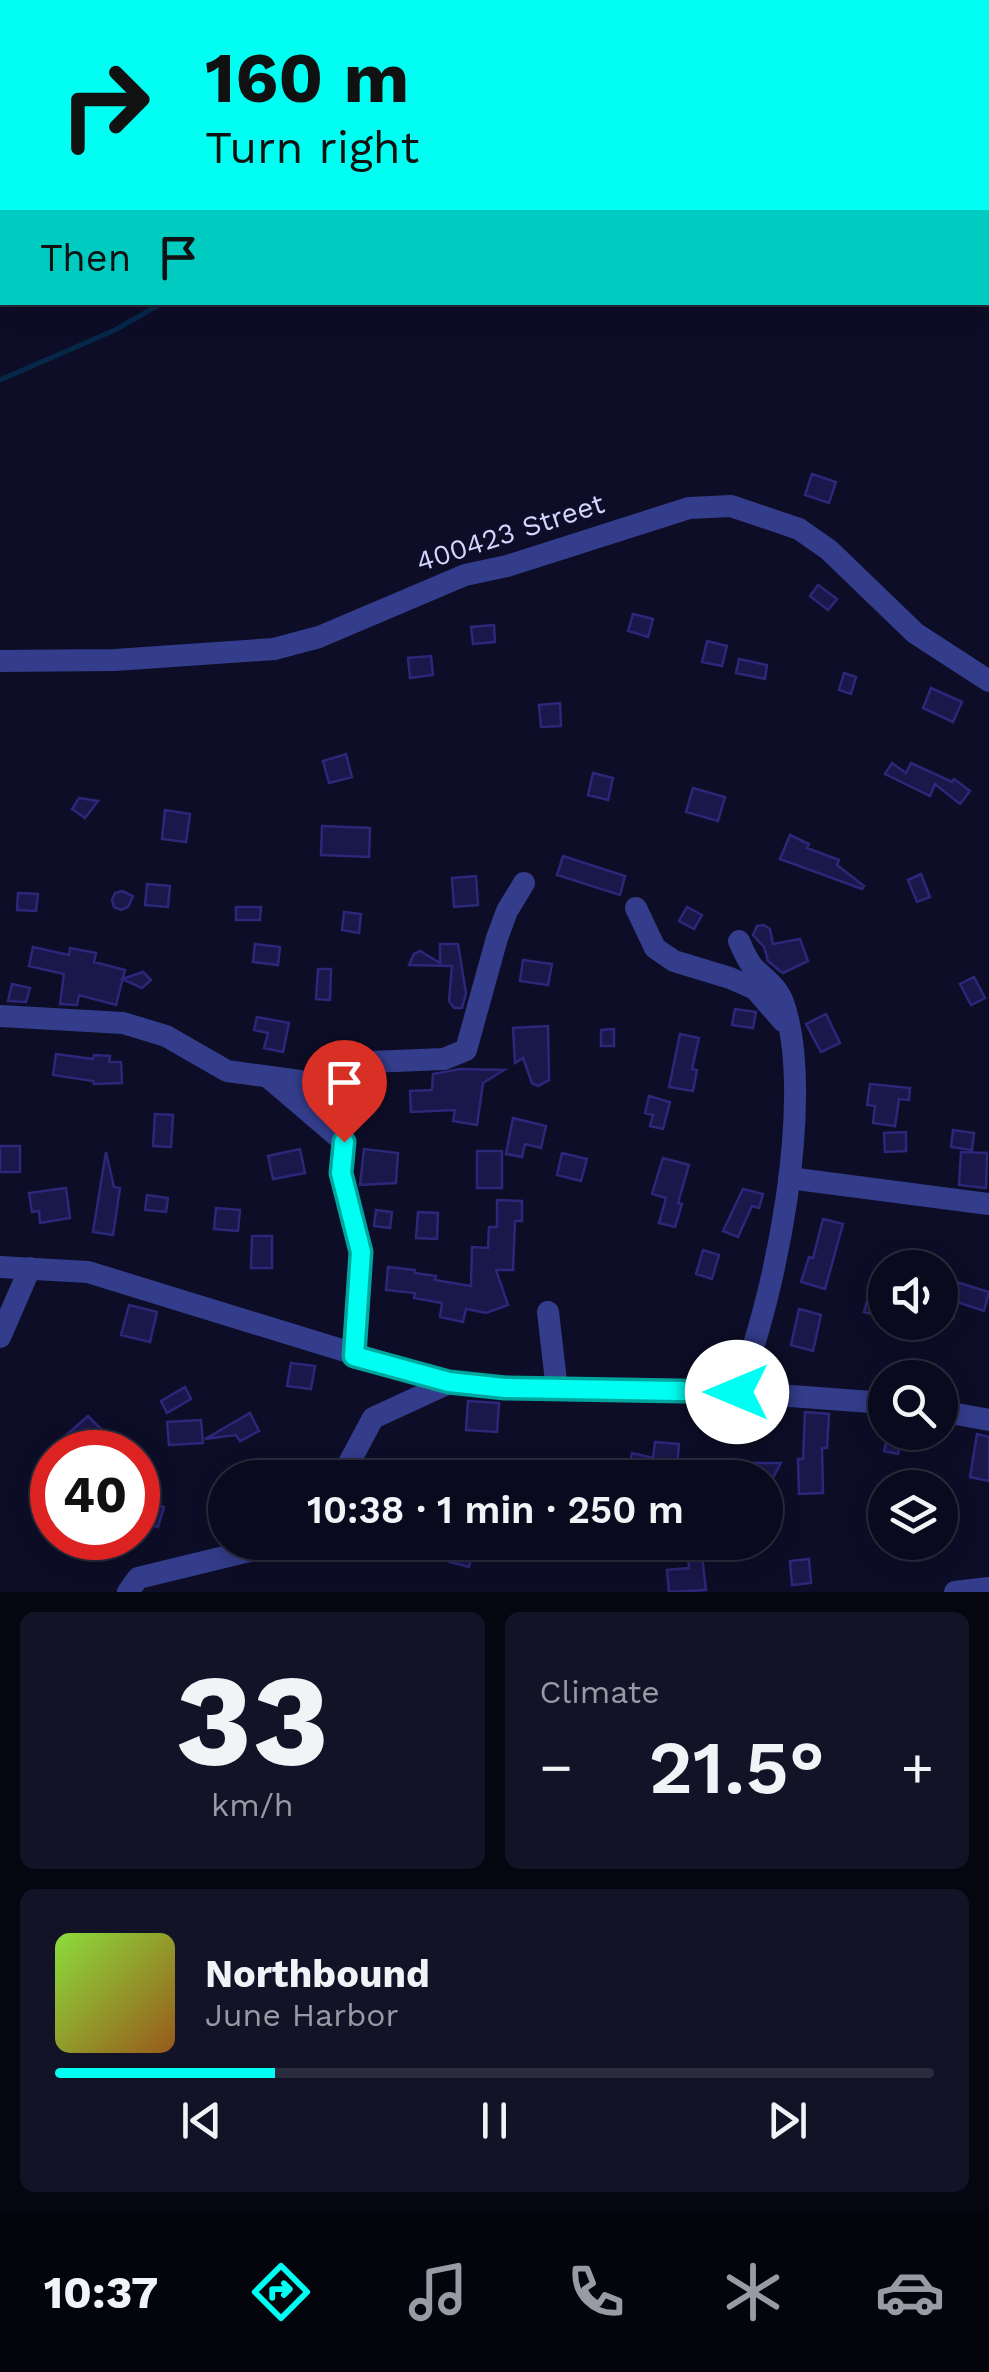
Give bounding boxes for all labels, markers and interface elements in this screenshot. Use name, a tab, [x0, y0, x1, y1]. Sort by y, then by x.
text: 160 m	[205, 37, 409, 119]
icon: right	[40, 40, 170, 170]
text: Turn right	[205, 121, 419, 174]
icon: arrive	[151, 230, 206, 285]
text: Then	[40, 236, 131, 280]
street label: 400423 Street	[412, 486, 608, 578]
pin	[302, 1040, 387, 1143]
icon: arrive	[317, 1055, 372, 1110]
map controls	[868, 1250, 958, 1560]
button: sound	[868, 1250, 958, 1340]
position arrow	[685, 1340, 789, 1444]
button: search	[868, 1360, 958, 1450]
speed limit sign: 40	[30, 1430, 160, 1560]
button: layers	[868, 1470, 958, 1560]
text: 10:38 · 1 min · 250 m	[307, 1488, 684, 1532]
text: 33	[175, 1644, 329, 1797]
text: Climate	[540, 1673, 660, 1711]
text: 21.5°	[649, 1723, 825, 1811]
text: −	[540, 1735, 573, 1799]
text: +	[901, 1735, 934, 1799]
text: km/h	[211, 1786, 293, 1824]
text: Northbound	[205, 1952, 430, 1996]
text: June Harbor	[205, 1996, 399, 2034]
icon: previous	[174, 2093, 229, 2148]
icon: pause	[467, 2093, 522, 2148]
icon: next	[760, 2093, 815, 2148]
icon: directions	[246, 2257, 316, 2327]
icon: music	[403, 2257, 473, 2327]
icon: phone	[561, 2257, 631, 2327]
icon: climate	[718, 2257, 788, 2327]
icon: car	[875, 2257, 945, 2327]
text: 10:37	[44, 2266, 158, 2319]

